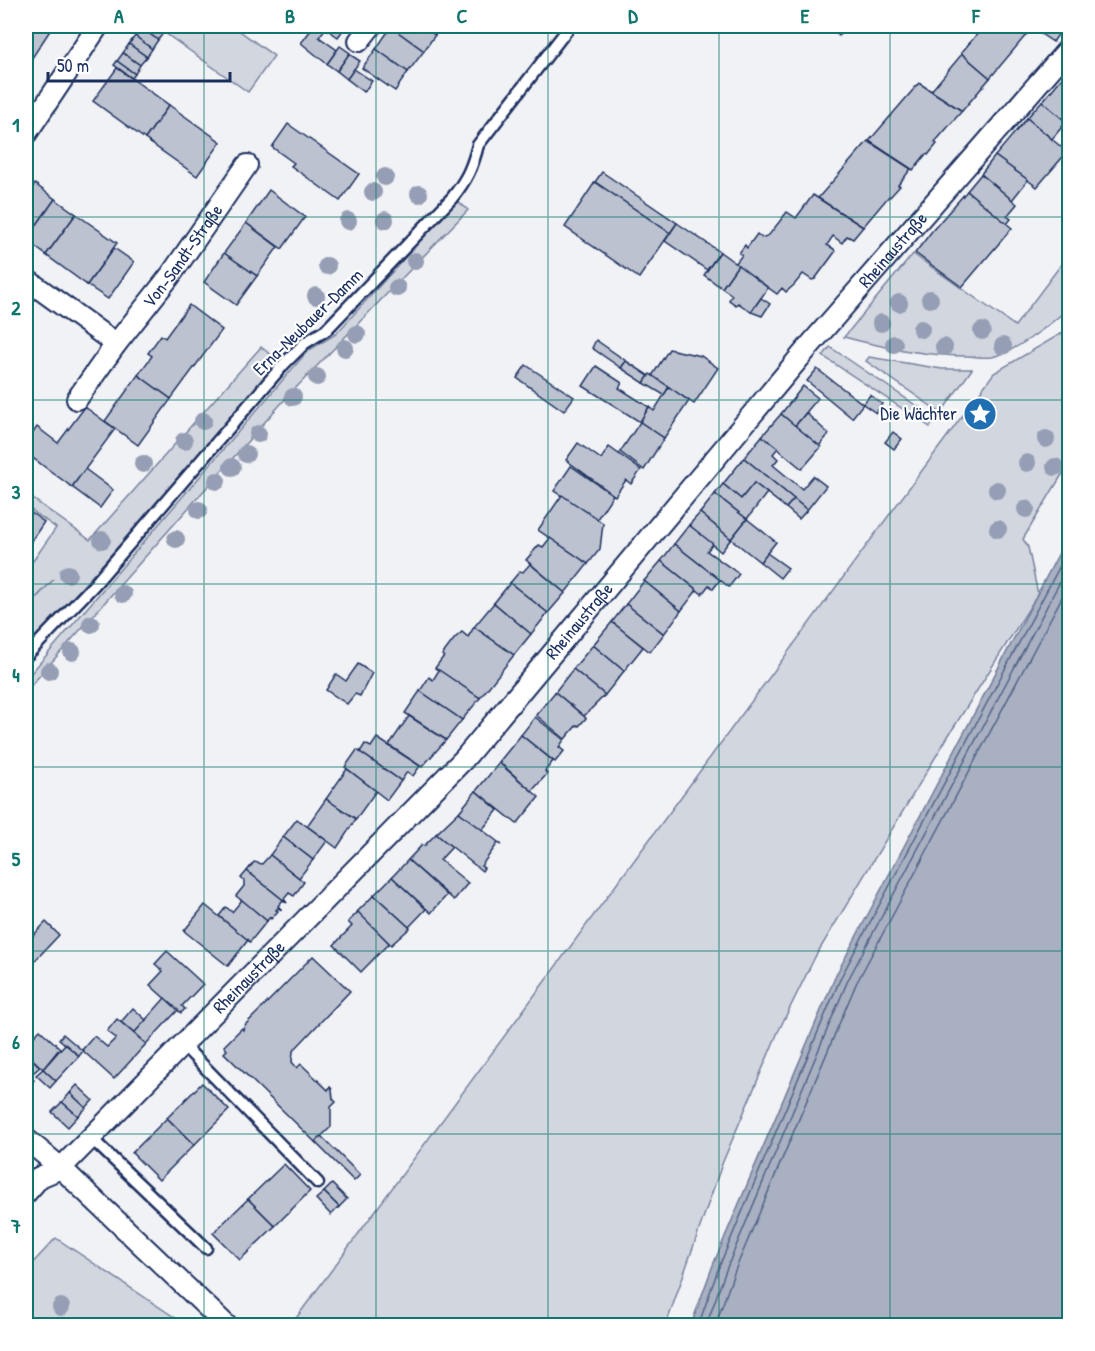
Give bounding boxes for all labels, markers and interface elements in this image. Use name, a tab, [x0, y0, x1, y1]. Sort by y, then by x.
text: A	[114, 2, 124, 29]
text: B	[285, 2, 295, 29]
text: C	[457, 2, 468, 29]
text: D	[628, 2, 638, 29]
text: E	[801, 2, 810, 29]
text: F	[971, 2, 981, 29]
scale bar	[48, 45, 230, 83]
text: 50 m	[57, 53, 89, 78]
text: 1	[12, 111, 20, 138]
street label: Von-Sandt-Straße	[137, 199, 228, 313]
street label: Rheinaustraße	[853, 206, 933, 293]
street label: Erna-Neubauer-Damm	[247, 262, 368, 381]
text: 2	[11, 294, 21, 321]
place icon: Die Wächter	[962, 396, 998, 432]
place label: Die Wächter	[880, 401, 957, 426]
text: 3	[12, 478, 21, 505]
street label: Rheinaustraße	[539, 577, 618, 665]
text: 4	[12, 661, 20, 688]
text: 5	[12, 845, 21, 872]
street label: Rheinaustraße	[207, 935, 290, 1019]
text: 6	[12, 1028, 20, 1055]
text: 7	[10, 1212, 21, 1239]

